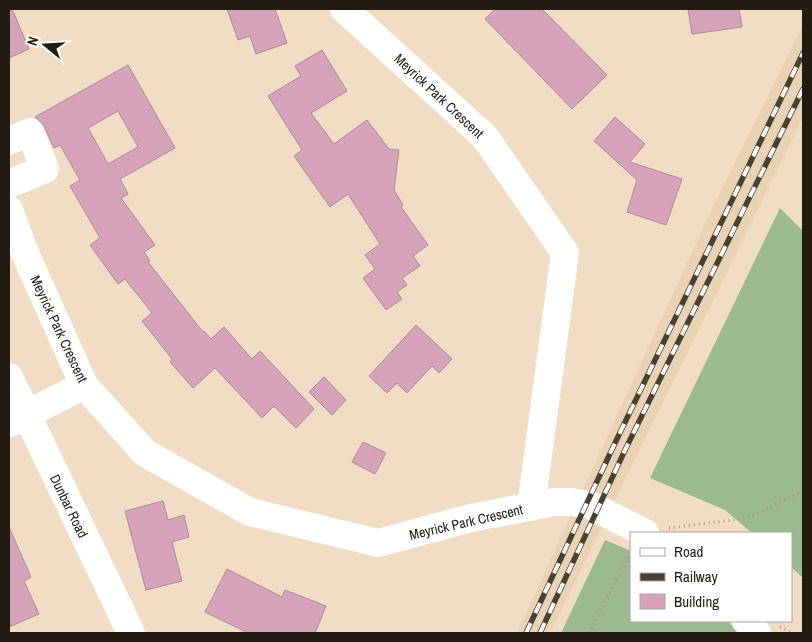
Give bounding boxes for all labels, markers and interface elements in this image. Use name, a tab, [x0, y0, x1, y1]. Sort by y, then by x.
north arrow	[20, 20, 70, 70]
text: N	[23, 34, 42, 48]
street label: Meyrick Park Crescent	[390, 50, 488, 142]
street label: Meyrick Park Crescent	[26, 273, 92, 385]
street label: Dunbar Road	[46, 471, 92, 541]
street label: Meyrick Park Crescent	[407, 500, 525, 544]
legend	[630, 532, 792, 622]
text: Road	[674, 541, 703, 562]
text: Railway	[674, 566, 719, 587]
text: Building	[674, 591, 719, 612]

